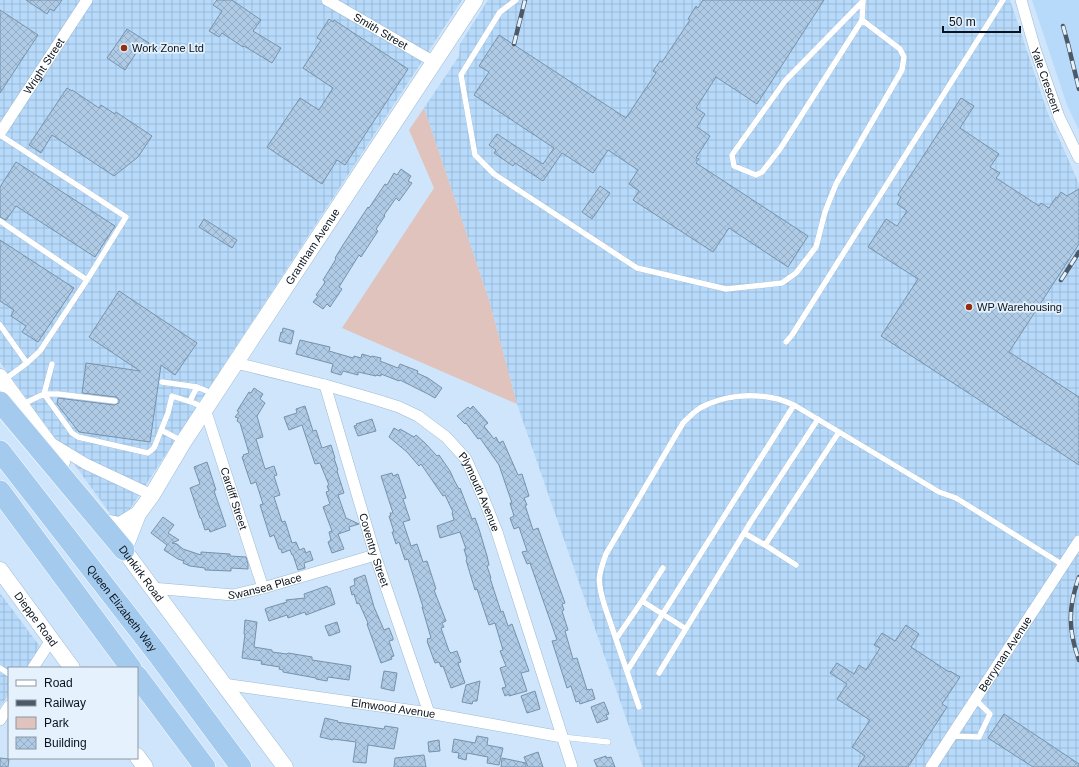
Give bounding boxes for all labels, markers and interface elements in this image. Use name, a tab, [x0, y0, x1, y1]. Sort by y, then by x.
scale bar	[943, 8, 1020, 34]
street label: Smith Street	[351, 11, 410, 51]
text: 50 m	[949, 15, 976, 29]
street label: Wright Street	[21, 36, 66, 96]
place label: Work Zone Ltd	[132, 42, 204, 54]
marker: Work Zone Ltd	[119, 43, 129, 53]
street label: Yale Crescent	[1029, 46, 1063, 114]
street label: Grantham Avenue	[283, 206, 342, 287]
place label: WP Warehousing	[977, 301, 1062, 313]
marker: WP Warehousing	[964, 302, 974, 312]
street label: Plymouth Avenue	[457, 449, 502, 533]
street label: Cardiff Street	[218, 466, 250, 531]
street label: Coventry Street	[357, 512, 391, 588]
street label: Dunkirk Road	[117, 543, 166, 604]
street label: Queen Elizabeth Way	[85, 563, 160, 654]
street label: Swansea Place	[227, 571, 303, 601]
street label: Dieppe Road	[12, 590, 60, 649]
street label: Berryman Avenue	[976, 614, 1034, 694]
legend	[8, 667, 138, 759]
text: Road	[44, 676, 73, 690]
text: Railway	[44, 696, 86, 710]
street label: Elmwood Avenue	[350, 696, 436, 720]
text: Park	[44, 716, 70, 730]
text: Building	[44, 736, 87, 750]

